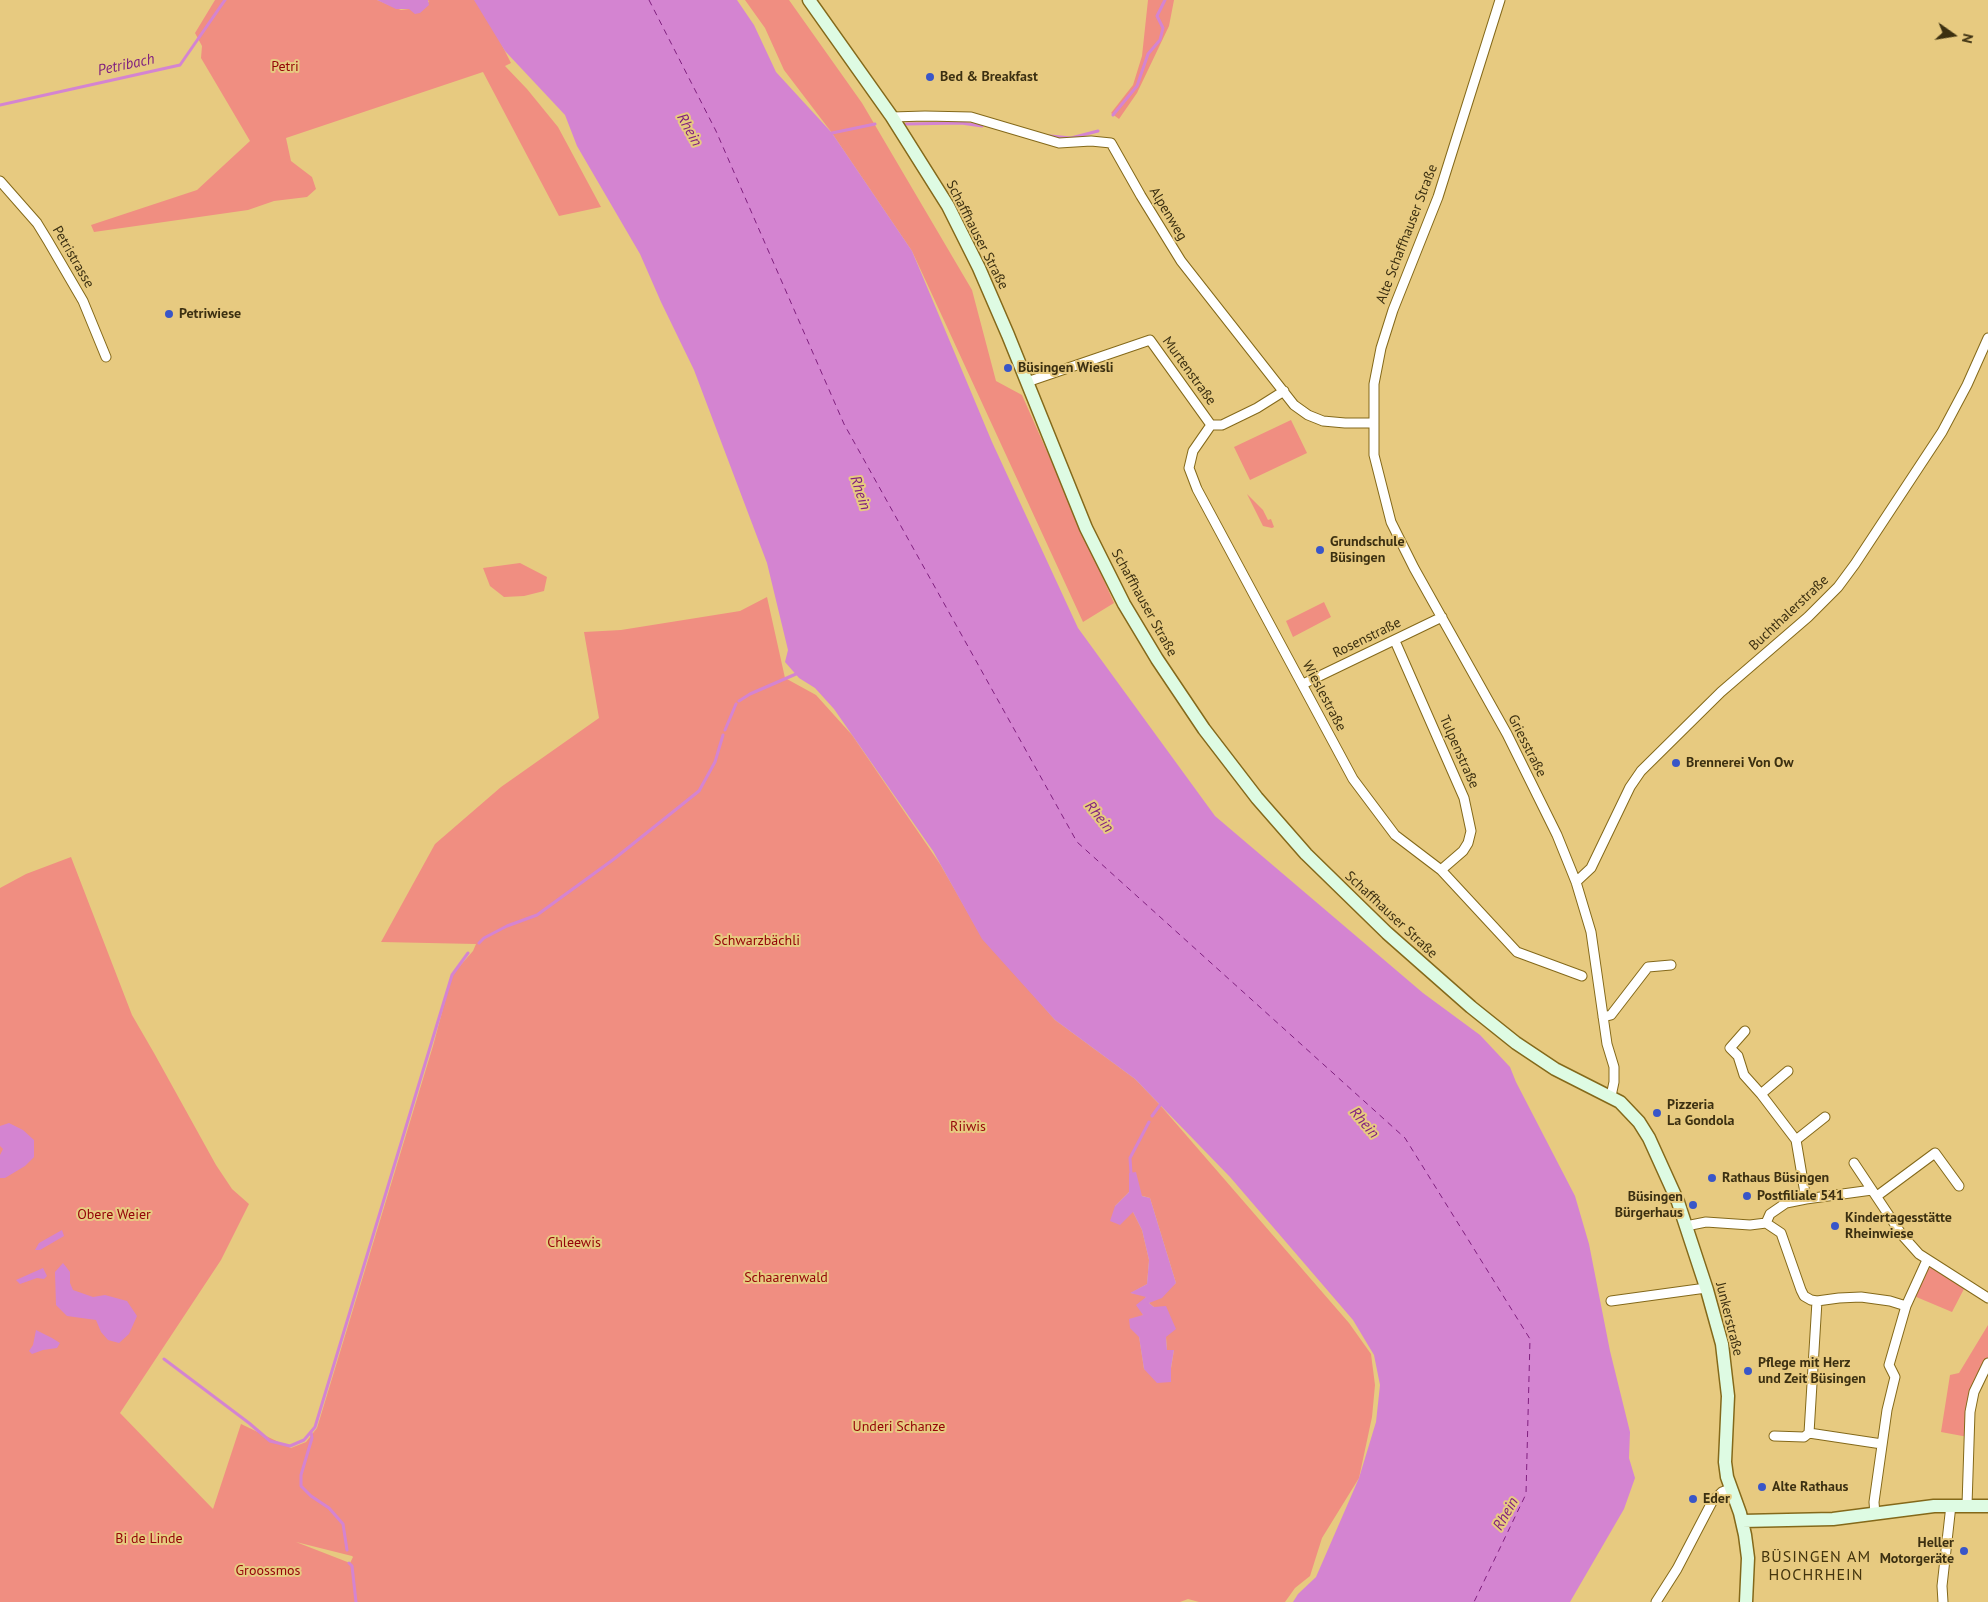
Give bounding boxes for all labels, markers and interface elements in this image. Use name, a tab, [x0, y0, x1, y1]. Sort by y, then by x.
north arrow	[1928, 10, 1978, 60]
text: N	[1958, 32, 1977, 45]
water label: Petribach	[96, 50, 156, 80]
park label: Petri	[271, 59, 299, 75]
place label: Bed & Breakfast	[940, 69, 1038, 85]
marker: Bed & Breakfast	[924, 71, 936, 83]
water label: Rhein	[673, 110, 705, 150]
street label: Alte Schaffhauser Straße	[1373, 162, 1441, 306]
street label: Schaffhauser Straße	[942, 178, 1012, 292]
street label: Alpenweg	[1146, 184, 1190, 244]
street label: Petristrasse	[48, 223, 98, 291]
place label: Petriwiese	[179, 306, 241, 322]
marker: Petriwiese	[163, 308, 175, 320]
street label: Murtenstraße	[1158, 333, 1220, 409]
place label: Büsingen Wiesli	[1018, 360, 1114, 376]
marker: Büsingen Wiesli	[1002, 362, 1014, 374]
water label: Rhein	[846, 473, 874, 513]
place label: Grundschule Büsingen	[1330, 534, 1405, 566]
marker: Grundschule Büsingen	[1314, 544, 1326, 556]
street label: Schaffhauser Straße	[1108, 546, 1180, 660]
street label: Buchthalerstraße	[1746, 572, 1832, 654]
street label: Rosenstraße	[1330, 614, 1404, 662]
street label: Wieslestraße	[1298, 658, 1350, 734]
street label: Griesstraße	[1504, 712, 1550, 780]
street label: Tulpenstraße	[1435, 713, 1483, 791]
place label: Brennerei Von Ow	[1686, 755, 1794, 771]
marker: Brennerei Von Ow	[1670, 757, 1682, 769]
water label: Rhein	[1081, 798, 1117, 836]
street label: Schaffhauser Straße	[1341, 868, 1441, 962]
park label: Schwarzbächli	[714, 933, 800, 949]
place label: Pizzeria La Gondola	[1667, 1097, 1734, 1130]
water label: Rhein	[1346, 1104, 1382, 1142]
marker: Pizzeria La Gondola	[1651, 1107, 1663, 1119]
park label: Riiwis	[950, 1119, 986, 1135]
place label: Rathaus Büsingen	[1722, 1170, 1829, 1186]
marker: Rathaus Büsingen	[1706, 1172, 1718, 1184]
place label: Postfiliale 541	[1757, 1188, 1844, 1204]
place label: Büsingen Bürgerhaus	[1615, 1189, 1683, 1222]
marker: Postfiliale 541	[1741, 1190, 1753, 1202]
marker: Büsingen Bürgerhaus	[1687, 1199, 1699, 1211]
park label: Obere Weier	[77, 1207, 151, 1223]
place label: Kindertagesstätte Rheinwiese	[1845, 1210, 1952, 1242]
marker: Kindertagesstätte Rheinwiese	[1829, 1220, 1841, 1232]
park label: Chleewis	[547, 1235, 601, 1251]
park label: Schaarenwald	[744, 1270, 828, 1286]
street label: Junkerstraße	[1712, 1280, 1746, 1358]
place label: Pflege mit Herz und Zeit Büsingen	[1758, 1355, 1866, 1388]
marker: Pflege mit Herz und Zeit Büsingen	[1742, 1365, 1754, 1377]
park label: Underi Schanze	[853, 1419, 945, 1435]
place label: Alte Rathaus	[1772, 1479, 1848, 1495]
marker: Alte Rathaus	[1756, 1481, 1768, 1493]
place label: Eder	[1703, 1491, 1730, 1507]
marker: Eder	[1687, 1493, 1699, 1505]
water label: Rhein	[1489, 1494, 1523, 1534]
park label: Bi de Linde	[115, 1531, 183, 1547]
place label: Heller Motorgeräte	[1880, 1535, 1954, 1568]
marker: Heller Motorgeräte	[1958, 1545, 1970, 1557]
district label: BÜSINGEN AM HOCHRHEIN	[1760, 1547, 1872, 1585]
park label: Groossmos	[236, 1563, 300, 1579]

